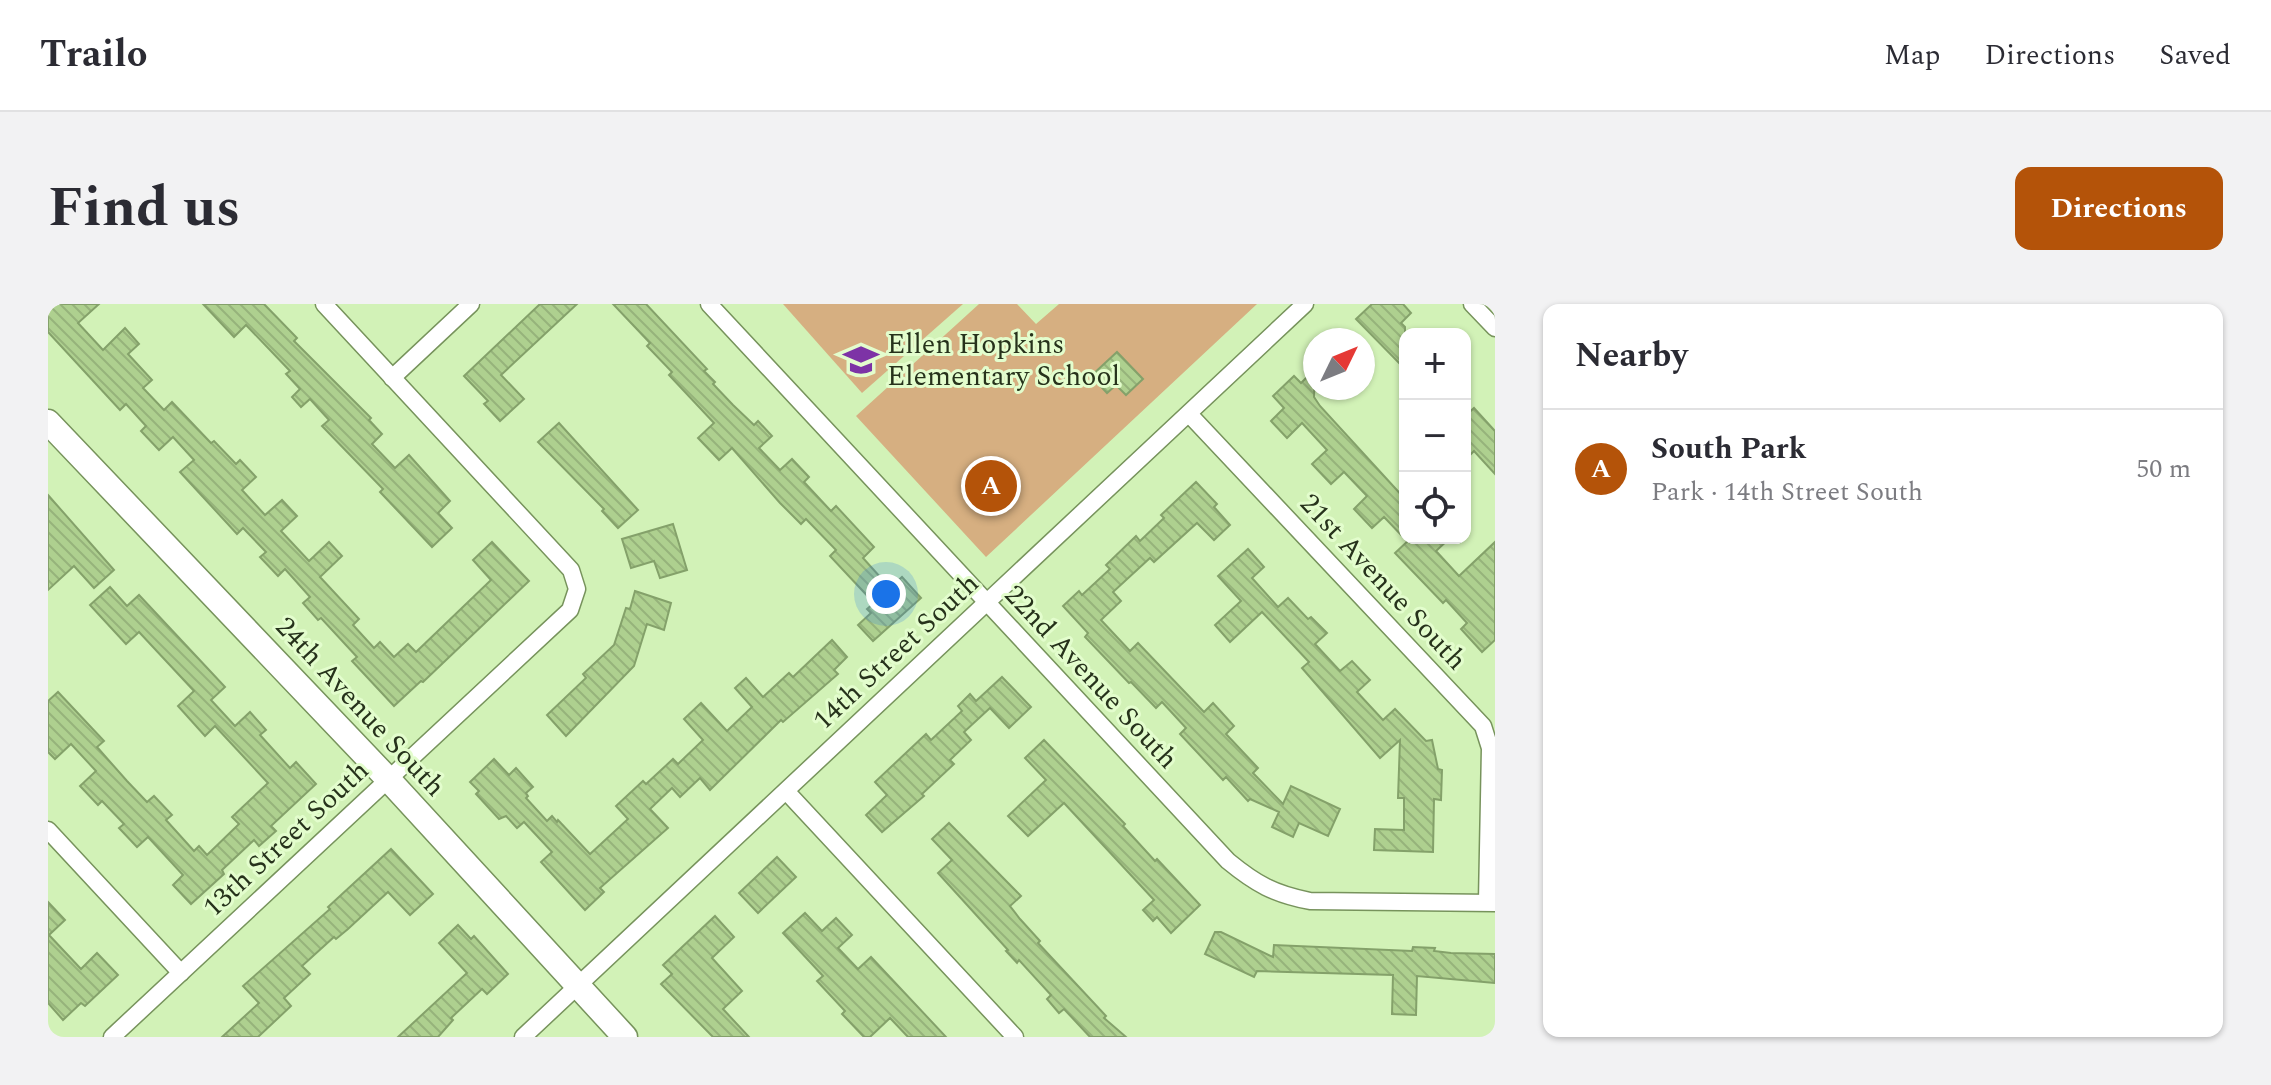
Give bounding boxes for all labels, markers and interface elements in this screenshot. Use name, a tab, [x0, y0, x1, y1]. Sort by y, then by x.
text: Trailo	[40, 26, 147, 84]
text: Map	[1884, 34, 1941, 77]
text: Directions	[1985, 34, 2115, 77]
text: Saved	[2159, 34, 2231, 77]
text: Find us	[48, 166, 241, 251]
button: Directions	[2015, 167, 2223, 250]
place label: Ellen Hopkins Elementary School	[887, 323, 1120, 398]
north arrow	[1303, 328, 1375, 400]
map controls	[1399, 328, 1471, 544]
button: +	[1399, 328, 1471, 400]
text: Nearby	[1575, 330, 1688, 382]
school or university icon: Ellen Hopkins Elementary School	[842, 341, 880, 379]
button: −	[1399, 400, 1471, 472]
text: South Park	[1651, 426, 1807, 472]
text: A	[1591, 449, 1611, 489]
text: 50 m	[2136, 449, 2191, 489]
pin: A	[965, 456, 1017, 516]
button: locate	[1399, 472, 1471, 544]
text: Park · 14th Street South	[1651, 472, 1923, 512]
street label: 21st Avenue South	[1289, 484, 1477, 680]
street label: 14th Street South	[803, 563, 989, 741]
your location	[866, 574, 906, 614]
street label: 22nd Avenue South	[994, 575, 1188, 779]
street label: 24th Avenue South	[265, 607, 455, 807]
street label: 13th Street South	[193, 750, 379, 928]

